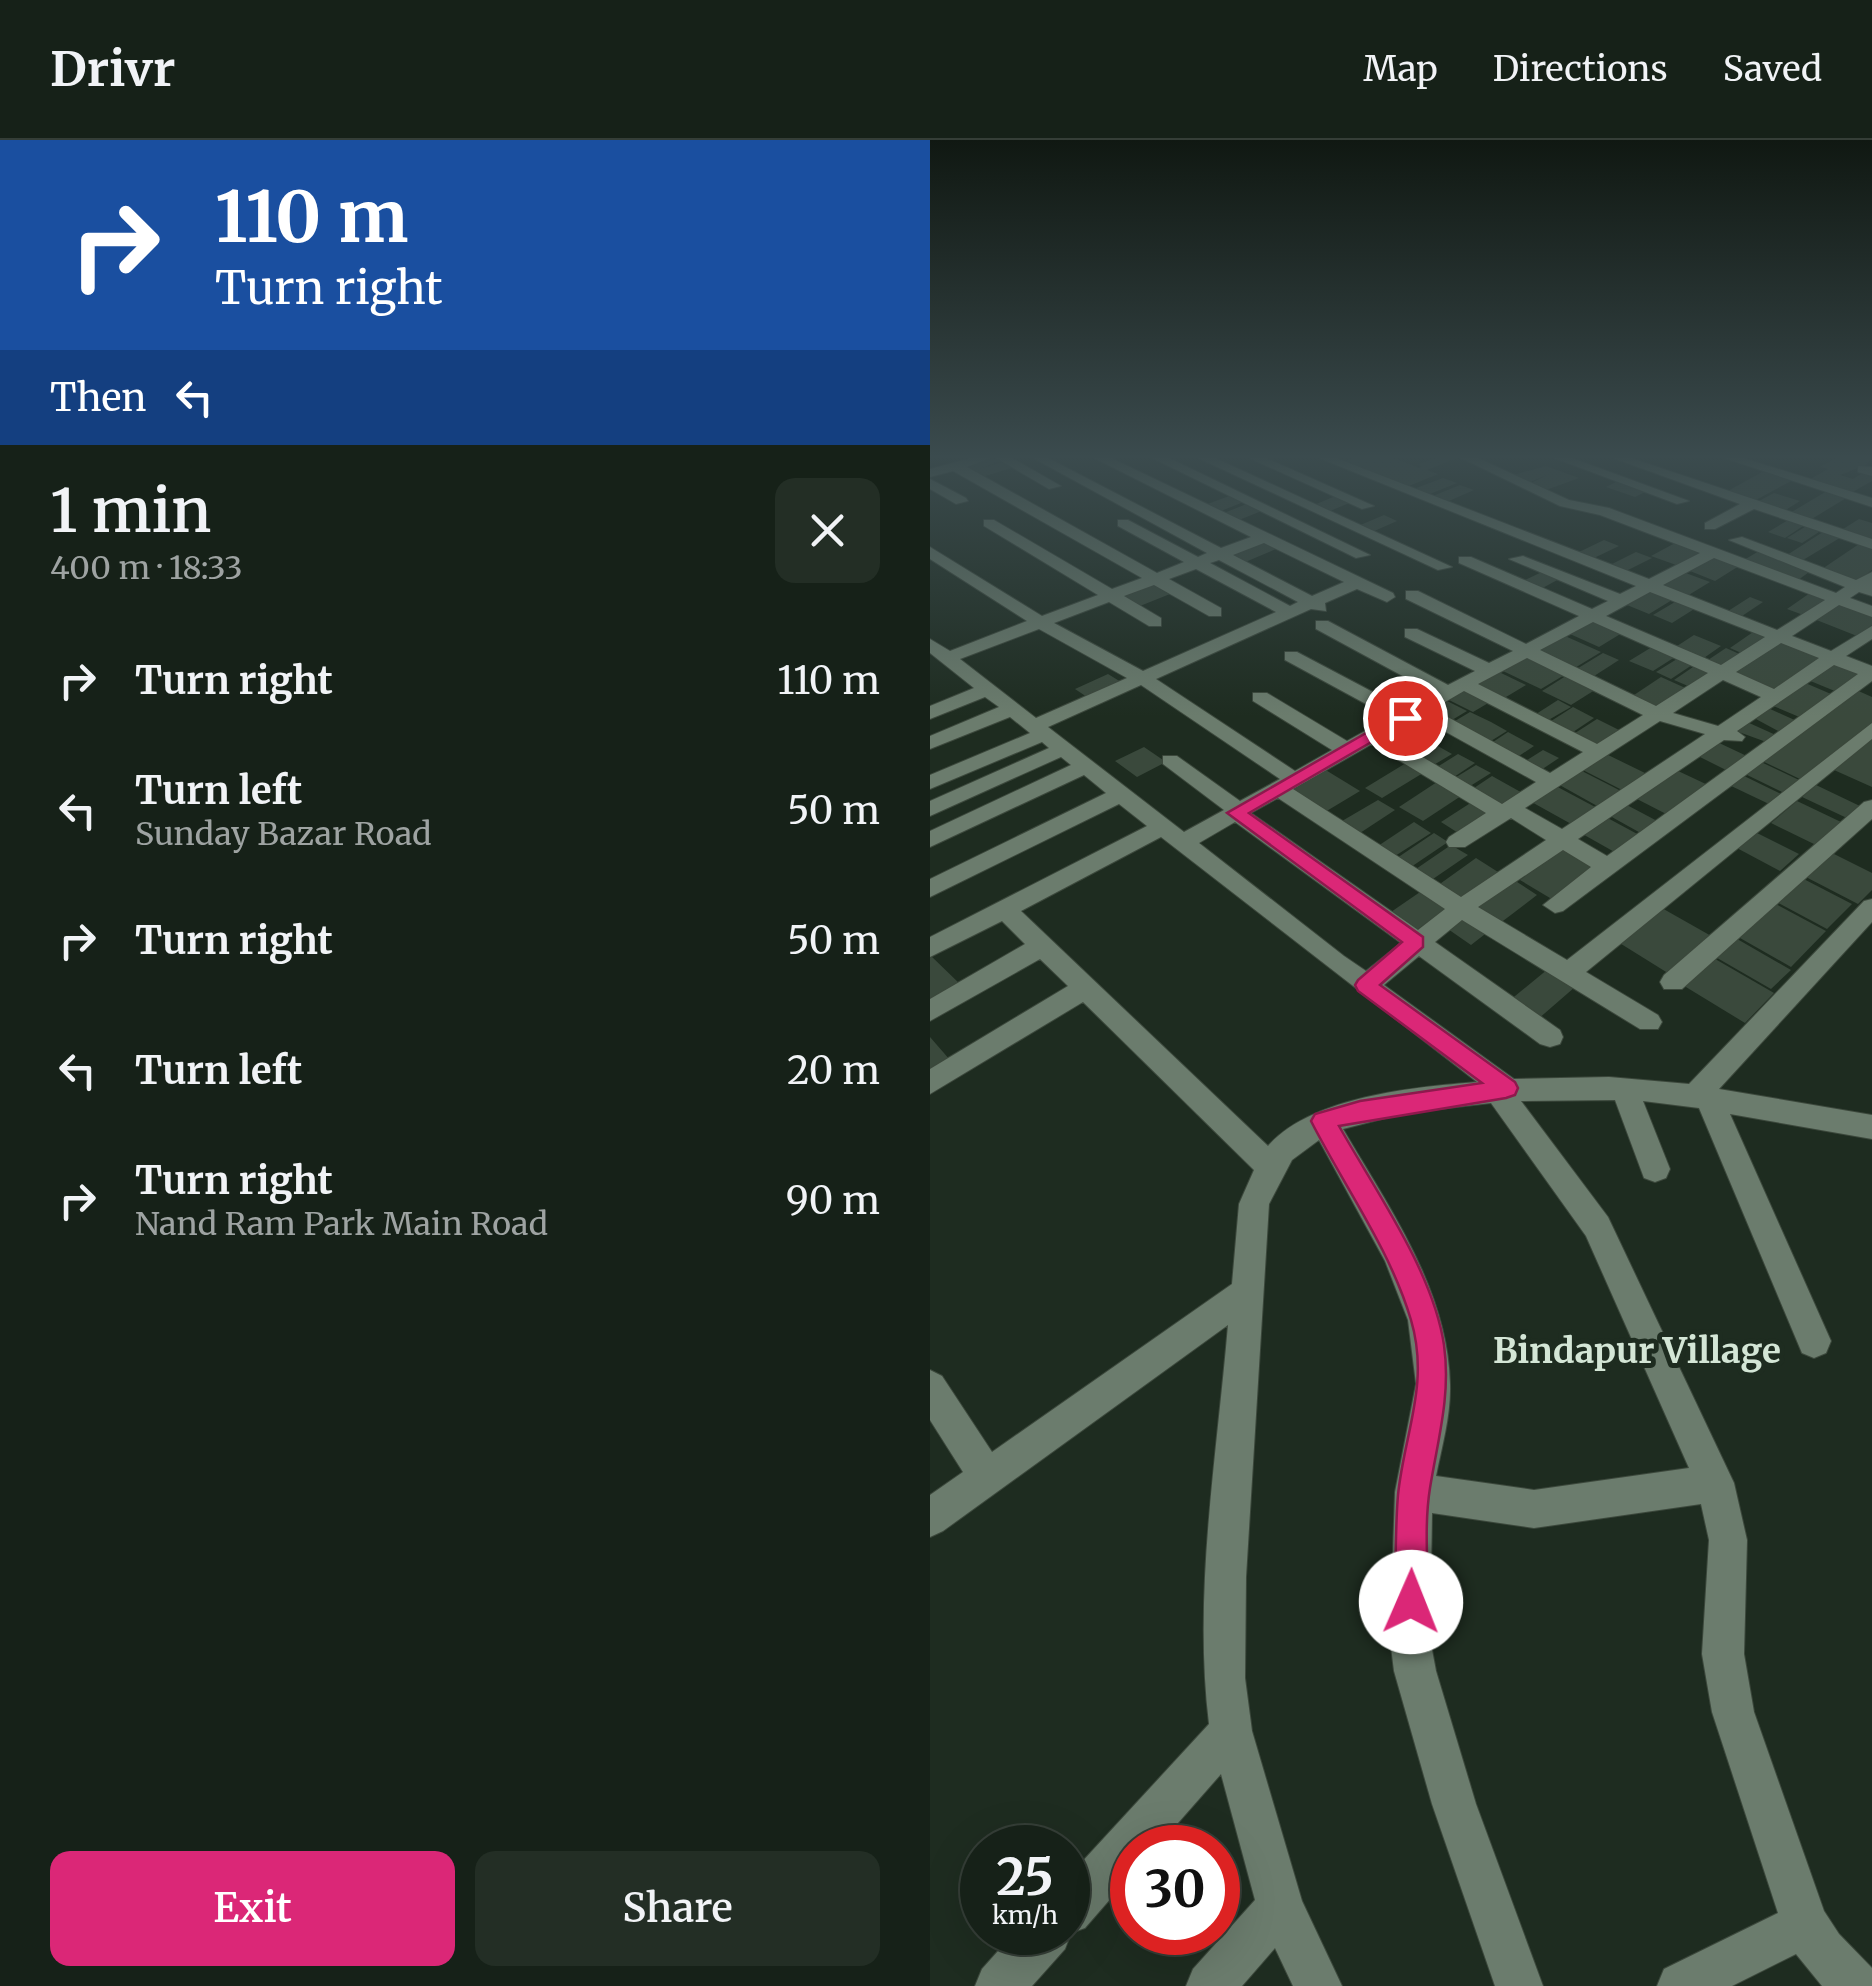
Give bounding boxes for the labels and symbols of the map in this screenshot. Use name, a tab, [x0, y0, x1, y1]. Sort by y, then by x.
pin	[1363, 676, 1448, 761]
district label: Bindapur Village	[1493, 1329, 1781, 1373]
position arrow	[1359, 1550, 1463, 1654]
speed limit sign: 30	[1110, 1825, 1240, 1955]

